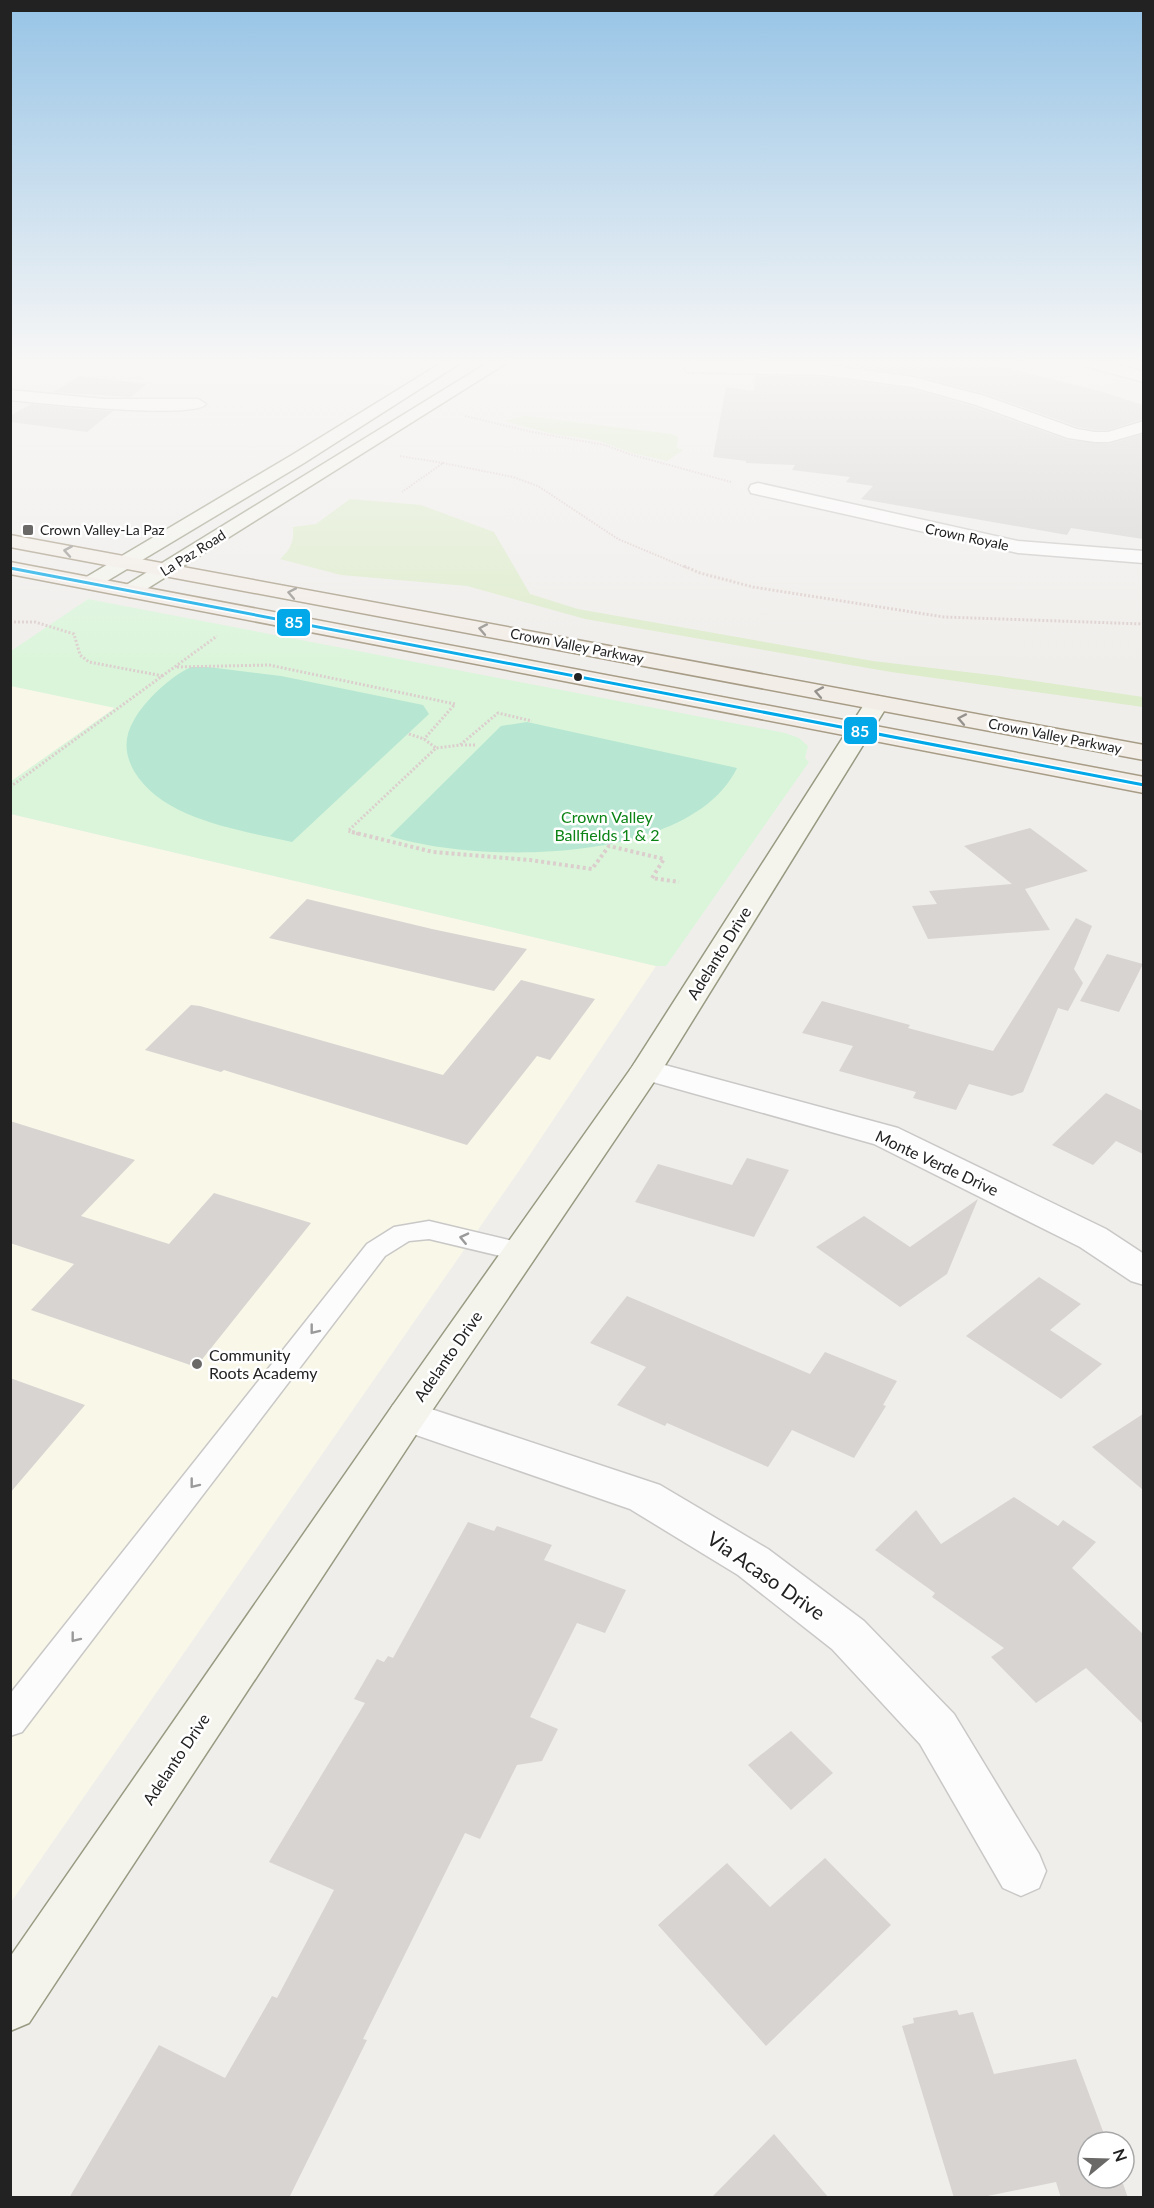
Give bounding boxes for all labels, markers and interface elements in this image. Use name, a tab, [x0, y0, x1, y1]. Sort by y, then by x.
street label: Crown Royale	[924, 519, 1010, 554]
place label: Crown Valley-La Paz	[40, 521, 165, 538]
marker: Crown Valley-La Paz	[21, 523, 35, 537]
street label: La Paz Road	[157, 526, 229, 579]
one-way arrow	[63, 545, 73, 558]
one-way arrow	[287, 587, 297, 600]
line badge: 85	[276, 608, 311, 637]
text: 85	[285, 612, 303, 631]
one-way arrow	[478, 623, 488, 636]
street label: Crown Valley Parkway	[509, 624, 646, 667]
unlabelled marker	[572, 671, 584, 683]
one-way arrow	[815, 686, 825, 699]
one-way arrow	[958, 713, 968, 726]
street label: Crown Valley Parkway	[987, 714, 1124, 757]
line badge: 85	[843, 716, 878, 745]
text: 85	[851, 721, 869, 740]
park label: Crown Valley Ballfields 1 & 2	[554, 807, 660, 844]
street label: Adelanto Drive	[683, 903, 755, 1003]
street label: Monte Verde Drive	[873, 1126, 1002, 1199]
one-way arrow	[459, 1233, 469, 1246]
street label: Adelanto Drive	[410, 1307, 486, 1404]
one-way arrow	[310, 1323, 321, 1334]
place label: Community Roots Academy	[209, 1345, 318, 1382]
marker: Community Roots Academy	[190, 1357, 204, 1371]
one-way arrow	[191, 1477, 202, 1488]
street label: Via Acaso Drive	[703, 1526, 830, 1625]
one-way arrow	[71, 1631, 82, 1642]
street label: Adelanto Drive	[138, 1710, 213, 1808]
north arrow	[1076, 2130, 1136, 2190]
text: N	[1110, 2146, 1132, 2164]

